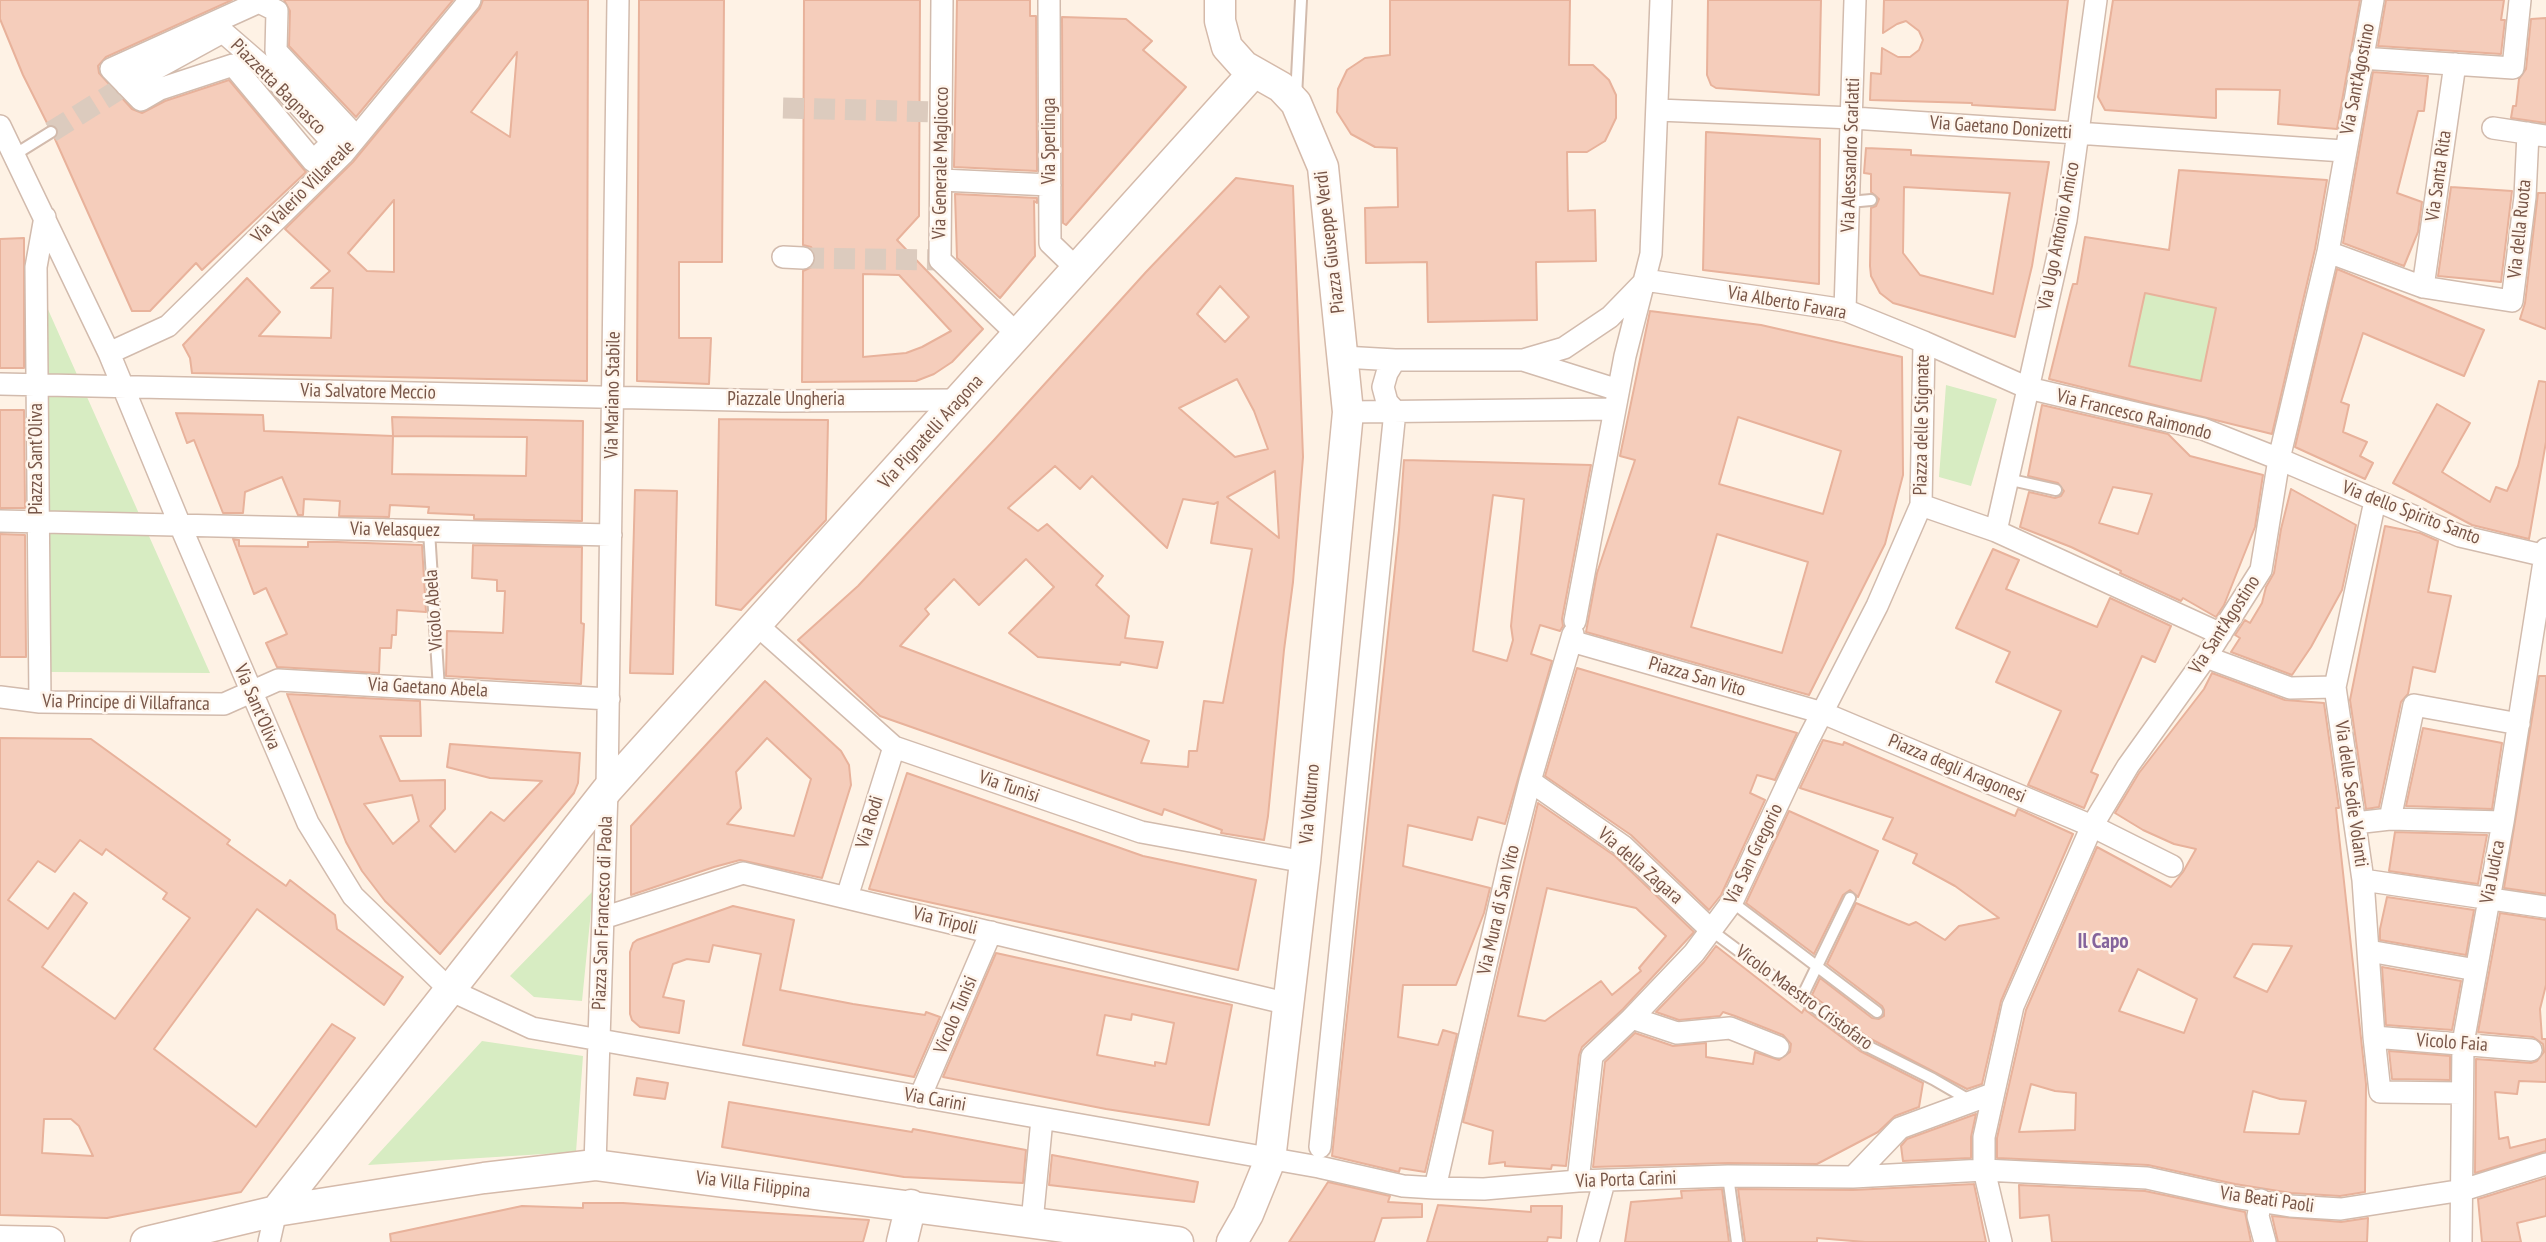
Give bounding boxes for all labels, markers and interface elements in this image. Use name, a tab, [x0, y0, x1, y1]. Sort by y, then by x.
street label: Via Sant'Agostino	[2336, 21, 2380, 137]
street label: Piazzetta Bagnasco	[226, 35, 330, 139]
street label: Via Alessandro Scarlatti	[1837, 77, 1865, 233]
street label: Via Generale Magliocco	[928, 86, 954, 240]
street label: Via Sperlinga	[1039, 98, 1061, 184]
street label: Via Gaetano Donizetti	[1929, 112, 2073, 144]
street label: Via Santa Rita	[2421, 129, 2457, 223]
street label: Via Valerio Villareale	[247, 136, 359, 248]
street label: Via Ugo Antonio Amico	[2033, 160, 2085, 312]
street label: Piazza Giuseppe Verdi	[1310, 170, 1350, 314]
street label: Via della Ruota	[2503, 178, 2537, 280]
street label: Via Alberto Favara	[1726, 281, 1848, 325]
street label: Via Mariano Stabile	[600, 331, 626, 459]
street label: Piazza delle Stigmate	[1909, 354, 1935, 496]
street label: Via Pignatelli Aragona	[874, 370, 988, 494]
street label: Via Salvatore Meccio	[300, 379, 436, 405]
street label: Via Francesco Raimondo	[2054, 385, 2214, 445]
street label: Piazzale Ungheria	[727, 389, 845, 411]
street label: Piazza Sant'Oliva	[26, 403, 48, 515]
street label: Via dello Spirito Santo	[2339, 476, 2483, 550]
street label: Via Velasquez	[350, 518, 440, 542]
street label: Vicolo Abela	[420, 569, 448, 651]
street label: Via Sant'Agostino	[2185, 571, 2265, 679]
street label: Piazza San Vito	[1646, 652, 1748, 702]
street label: Via Sant'Oliva	[229, 661, 285, 753]
street label: Via Gaetano Abela	[368, 673, 488, 703]
street label: Via Principe di Villafranca	[42, 690, 210, 716]
street label: Via delle Sedie Volanti	[2329, 719, 2373, 869]
street label: Piazza degli Aragonesi	[1885, 730, 2029, 808]
street label: Via Volturno	[1295, 763, 1325, 845]
street label: Via Tunisi	[976, 766, 1042, 808]
street label: Via Rodi	[851, 793, 889, 851]
street label: Via San Gregorio	[1720, 800, 1788, 908]
street label: Piazza San Francesco di Paola	[588, 815, 618, 1011]
street label: Via della Zagara	[1593, 823, 1687, 909]
street label: Via Judica	[2476, 838, 2510, 906]
street label: Via Mura di San Vito	[1473, 843, 1525, 977]
street label: Via Tripoli	[910, 902, 980, 940]
district label: Il Capo	[2077, 929, 2129, 955]
street label: Vicolo Maestro Cristofaro	[1731, 941, 1877, 1055]
street label: Vicolo Tunisi	[929, 973, 983, 1057]
street label: Vicolo Faia	[2416, 1029, 2488, 1057]
street label: Via Carini	[902, 1083, 968, 1117]
street label: Via Villa Filippina	[695, 1167, 811, 1203]
street label: Via Porta Carini	[1575, 1167, 1677, 1193]
street label: Via Beati Paoli	[2219, 1182, 2315, 1218]

